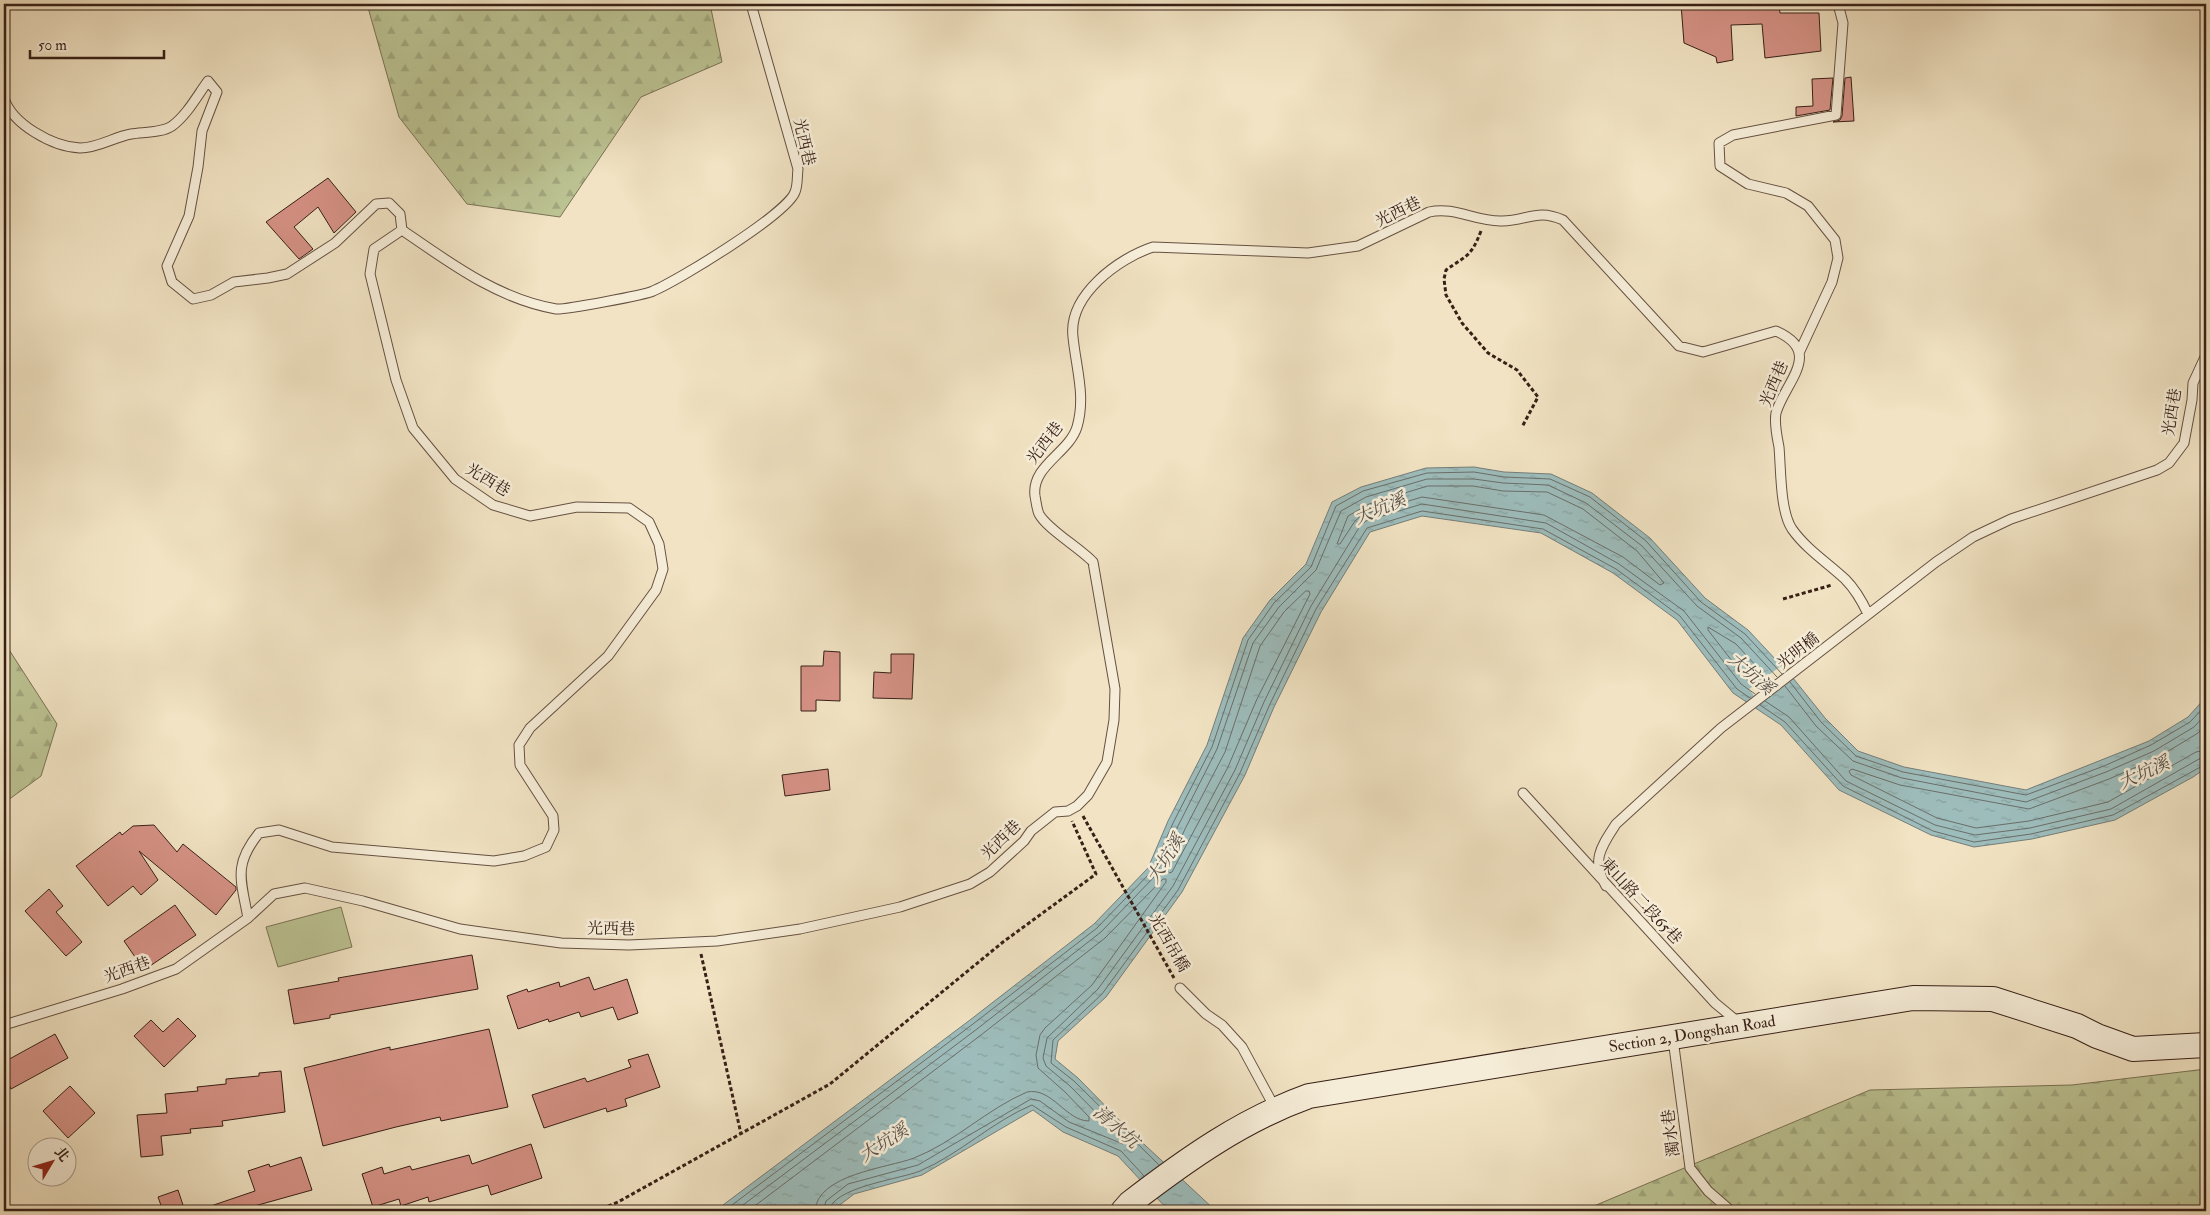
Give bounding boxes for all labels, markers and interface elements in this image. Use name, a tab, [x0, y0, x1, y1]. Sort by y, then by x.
scale bar	[30, 28, 164, 60]
text: 50 m	[38, 36, 67, 55]
street label: 光西巷	[789, 116, 819, 168]
street label: 光西巷	[1372, 192, 1424, 232]
street label: 光西巷	[1755, 358, 1793, 410]
street label: 光西巷	[2158, 387, 2186, 437]
street label: 光西巷	[1022, 418, 1068, 468]
street label: 光西巷	[462, 459, 514, 501]
water label: 大坑溪	[1351, 487, 1411, 530]
street label: 光明橋	[1773, 628, 1823, 674]
water label: 大坑溪	[1723, 648, 1780, 702]
water label: 大坑溪	[2115, 750, 2175, 795]
street label: 光西巷	[977, 816, 1025, 864]
water label: 大坑溪	[1142, 828, 1191, 888]
street label: 東山路二段65巷	[1596, 854, 1686, 948]
street label: 光西吊橋	[1144, 910, 1194, 976]
street label: 光西巷	[587, 919, 635, 939]
street label: 光西巷	[101, 953, 153, 987]
street label: Section 2, Dongshan Road	[1607, 1011, 1777, 1057]
water label: 清水坑	[1088, 1101, 1146, 1155]
street label: 濁水巷	[1658, 1108, 1684, 1158]
water label: 大坑溪	[855, 1118, 915, 1167]
north arrow	[28, 1138, 78, 1188]
text: 北	[51, 1144, 73, 1165]

